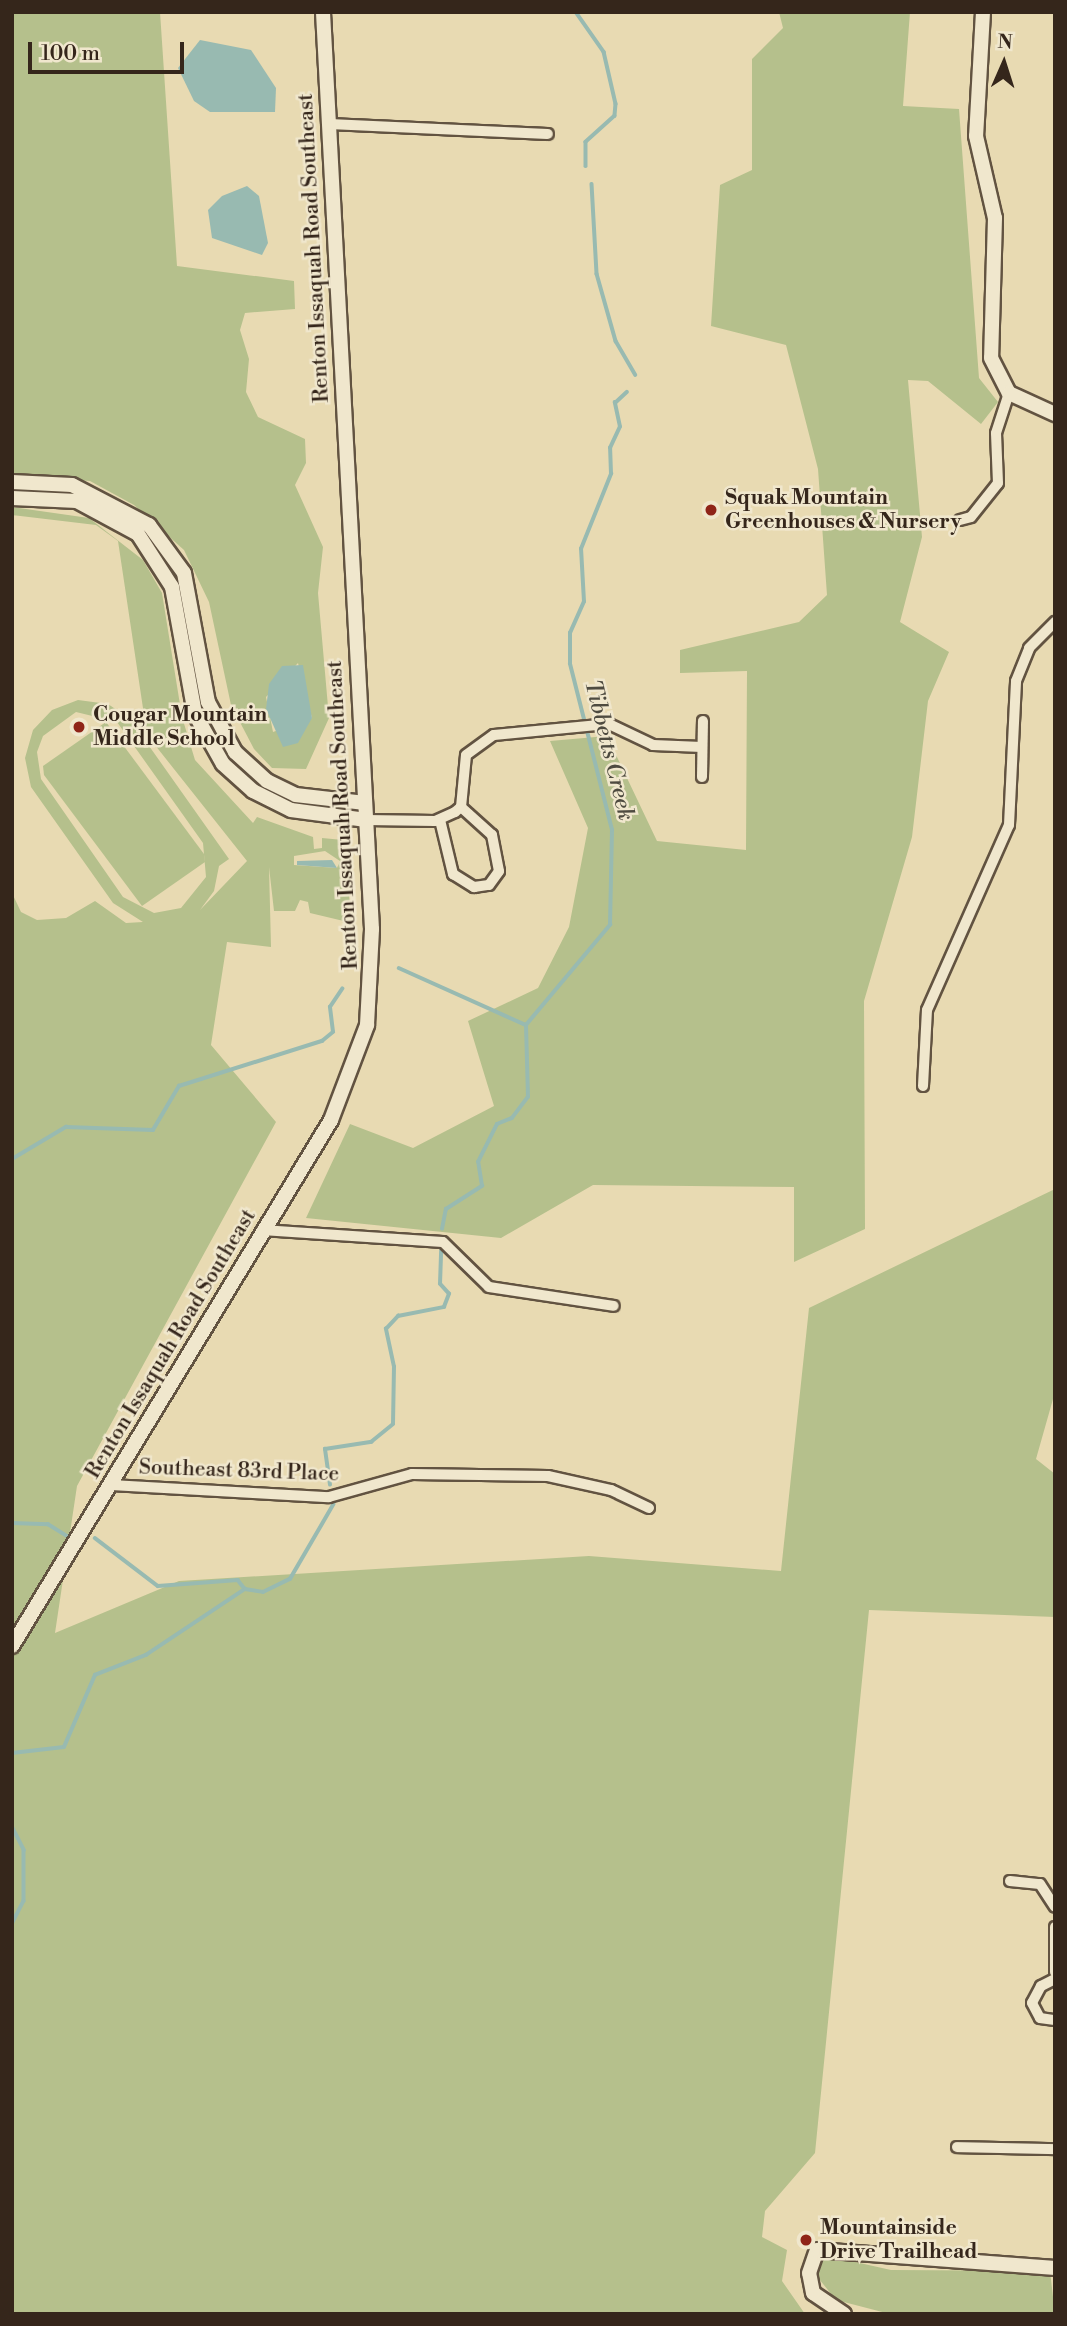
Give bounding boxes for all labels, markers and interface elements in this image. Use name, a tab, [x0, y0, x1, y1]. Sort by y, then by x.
scale bar	[32, 28, 187, 72]
north arrow	[969, 28, 1039, 98]
text: N	[997, 30, 1013, 54]
text: 100 m	[41, 41, 100, 67]
street label: Renton Issaquah Road Southeast	[293, 93, 335, 403]
place label: Squak Mountain Greenhouses & Nursery	[725, 485, 961, 535]
marker: Squak Mountain Greenhouses & Nursery	[703, 502, 719, 518]
street label: Renton Issaquah Road Southeast	[322, 660, 364, 970]
water label: Tibbetts Creek	[578, 677, 640, 823]
place label: Cougar Mountain Middle School	[93, 702, 267, 752]
marker: Cougar Mountain Middle School	[71, 719, 87, 735]
street label: Renton Issaquah Road Southeast	[80, 1205, 262, 1483]
street label: Southeast 83rd Place	[138, 1455, 340, 1487]
place label: Mountainside Drive Trailhead	[820, 2215, 978, 2265]
marker: Mountainside Drive Trailhead	[798, 2232, 814, 2248]

